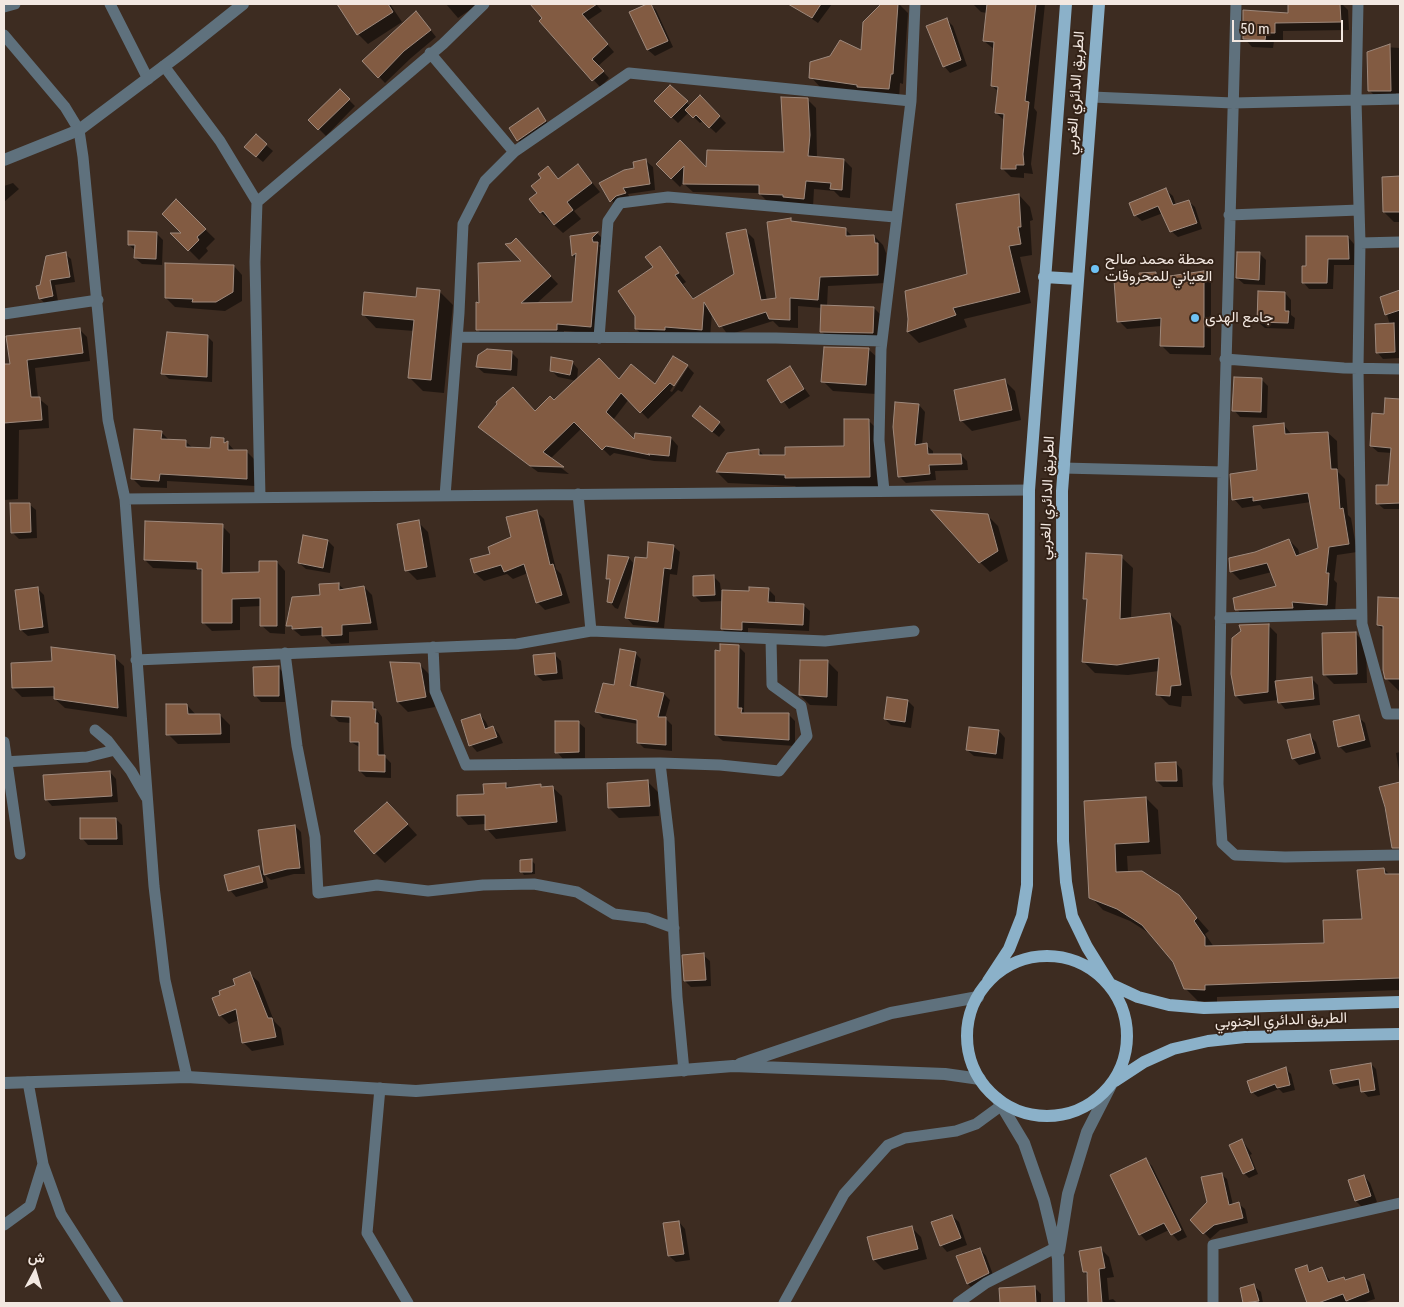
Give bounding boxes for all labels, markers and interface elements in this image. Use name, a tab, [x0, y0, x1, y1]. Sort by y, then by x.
scale bar	[1234, 10, 1345, 42]
text: 50 m	[1240, 20, 1270, 38]
street label: الطريق الدائري الغربي	[1063, 30, 1089, 156]
place label: محطة محمد صالح العياني للمحروقات	[1105, 251, 1214, 286]
marker: محطة محمد صالح العياني للمحروقات	[1089, 263, 1101, 275]
place label: جامع الهدى	[1205, 309, 1273, 327]
marker: جامع الهدى	[1189, 312, 1201, 324]
street label: الطريق الدائري الغربي	[1037, 436, 1059, 560]
street label: الطريق الدائري الجنوبي	[1215, 1010, 1347, 1032]
north arrow	[10, 1247, 60, 1297]
text: ش	[27, 1248, 46, 1266]

